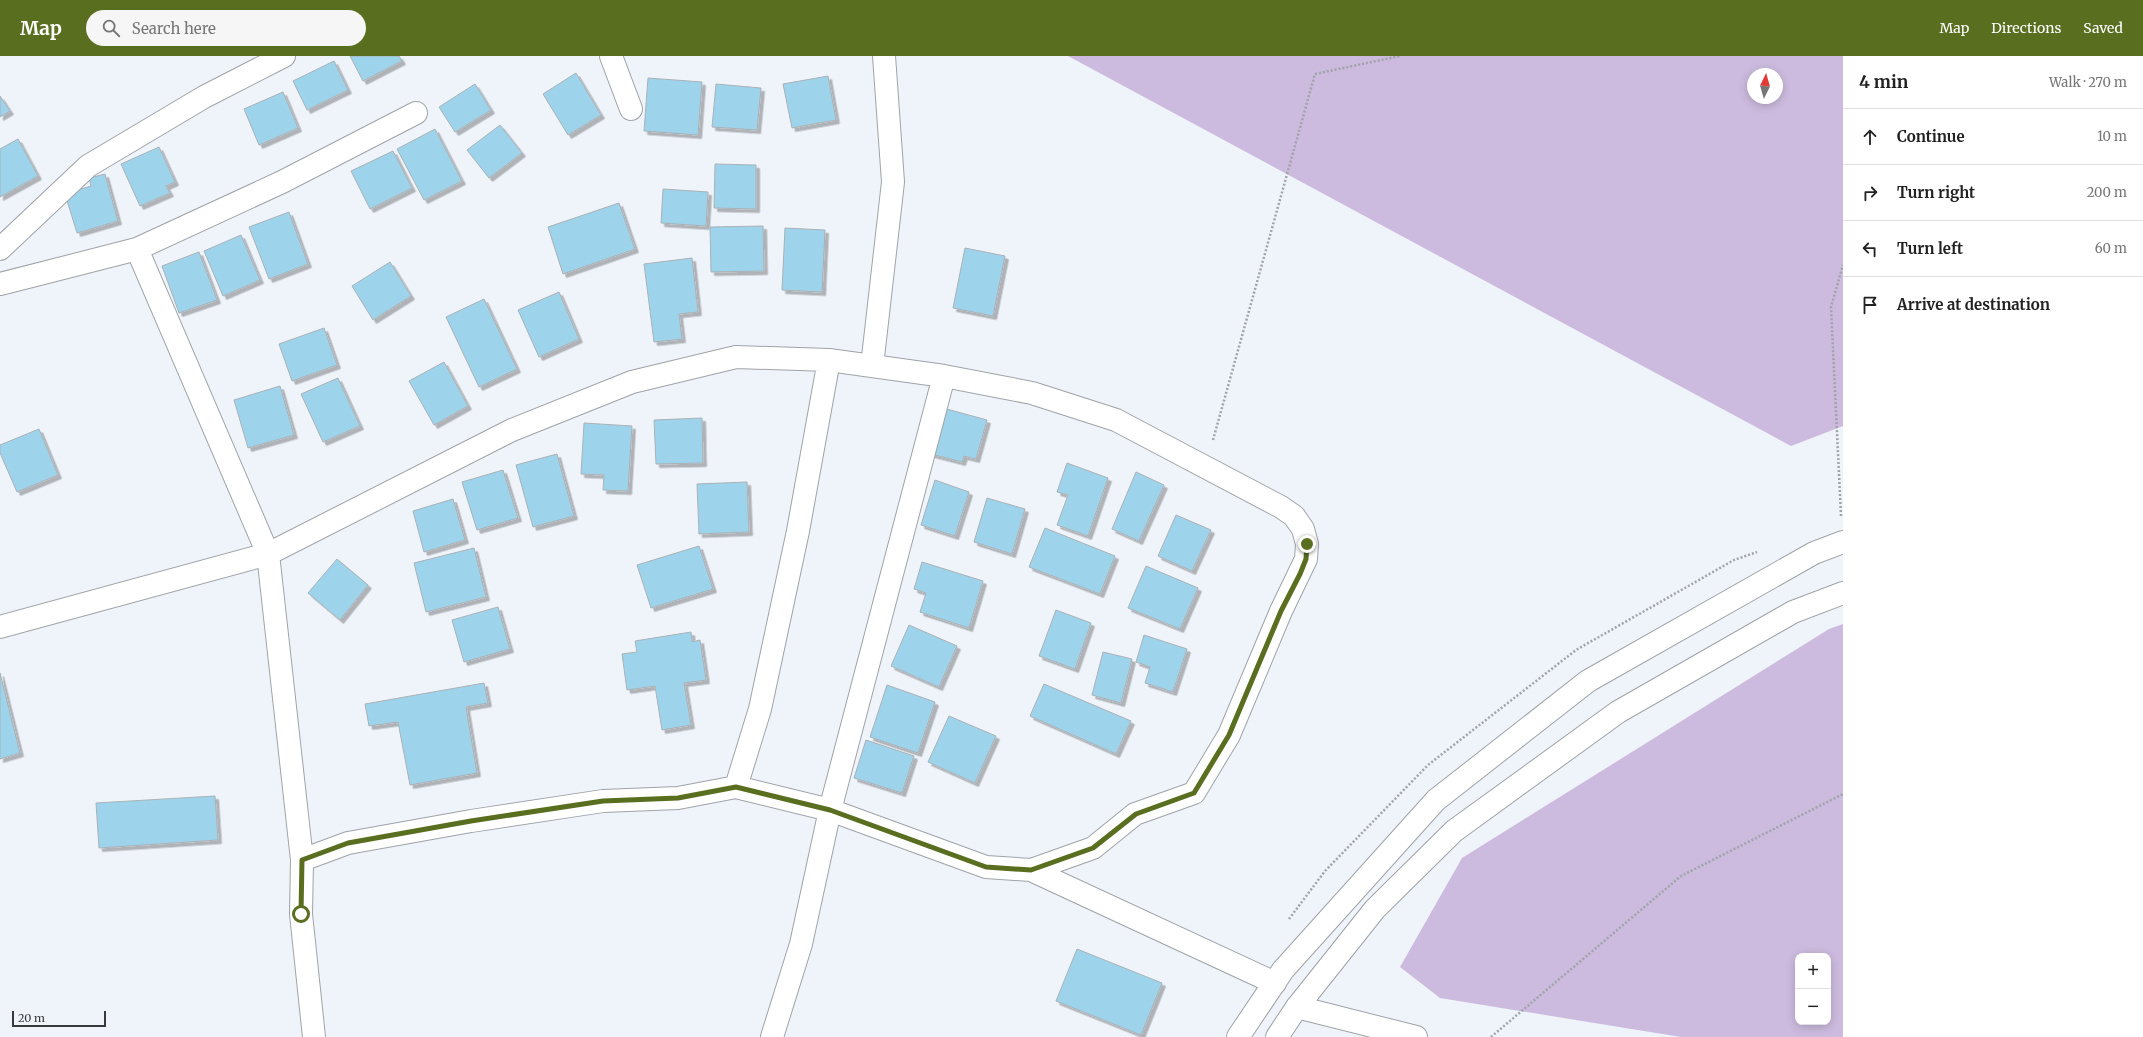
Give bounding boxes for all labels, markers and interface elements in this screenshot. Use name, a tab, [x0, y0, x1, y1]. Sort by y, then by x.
search box	[86, 10, 366, 46]
text: Map	[20, 16, 62, 40]
icon: search	[100, 17, 122, 39]
text: Search here	[132, 19, 216, 38]
text: Map	[1939, 19, 1969, 37]
text: Directions	[1991, 19, 2061, 37]
text: Saved	[2083, 19, 2123, 37]
north arrow	[1747, 68, 1783, 104]
text: 4 min	[1859, 71, 1908, 93]
text: Walk · 270 m	[2049, 74, 2127, 91]
icon: ahead	[1859, 126, 1881, 148]
text: Continue	[1897, 127, 1965, 146]
text: 10 m	[2097, 128, 2127, 145]
icon: right	[1859, 182, 1881, 204]
text: Turn right	[1897, 183, 1975, 202]
text: 200 m	[2087, 184, 2127, 201]
icon: left	[1859, 238, 1881, 260]
text: Turn left	[1897, 239, 1963, 258]
text: 60 m	[2095, 240, 2127, 257]
icon: arrive	[1859, 294, 1881, 316]
text: Arrive at destination	[1897, 295, 2050, 314]
route end	[1298, 535, 1316, 553]
route start	[292, 905, 310, 923]
map controls	[1795, 953, 1831, 1025]
button: +	[1795, 953, 1831, 989]
button: −	[1795, 989, 1831, 1025]
scale bar	[12, 1009, 106, 1028]
text: 20 m	[18, 1011, 45, 1025]

